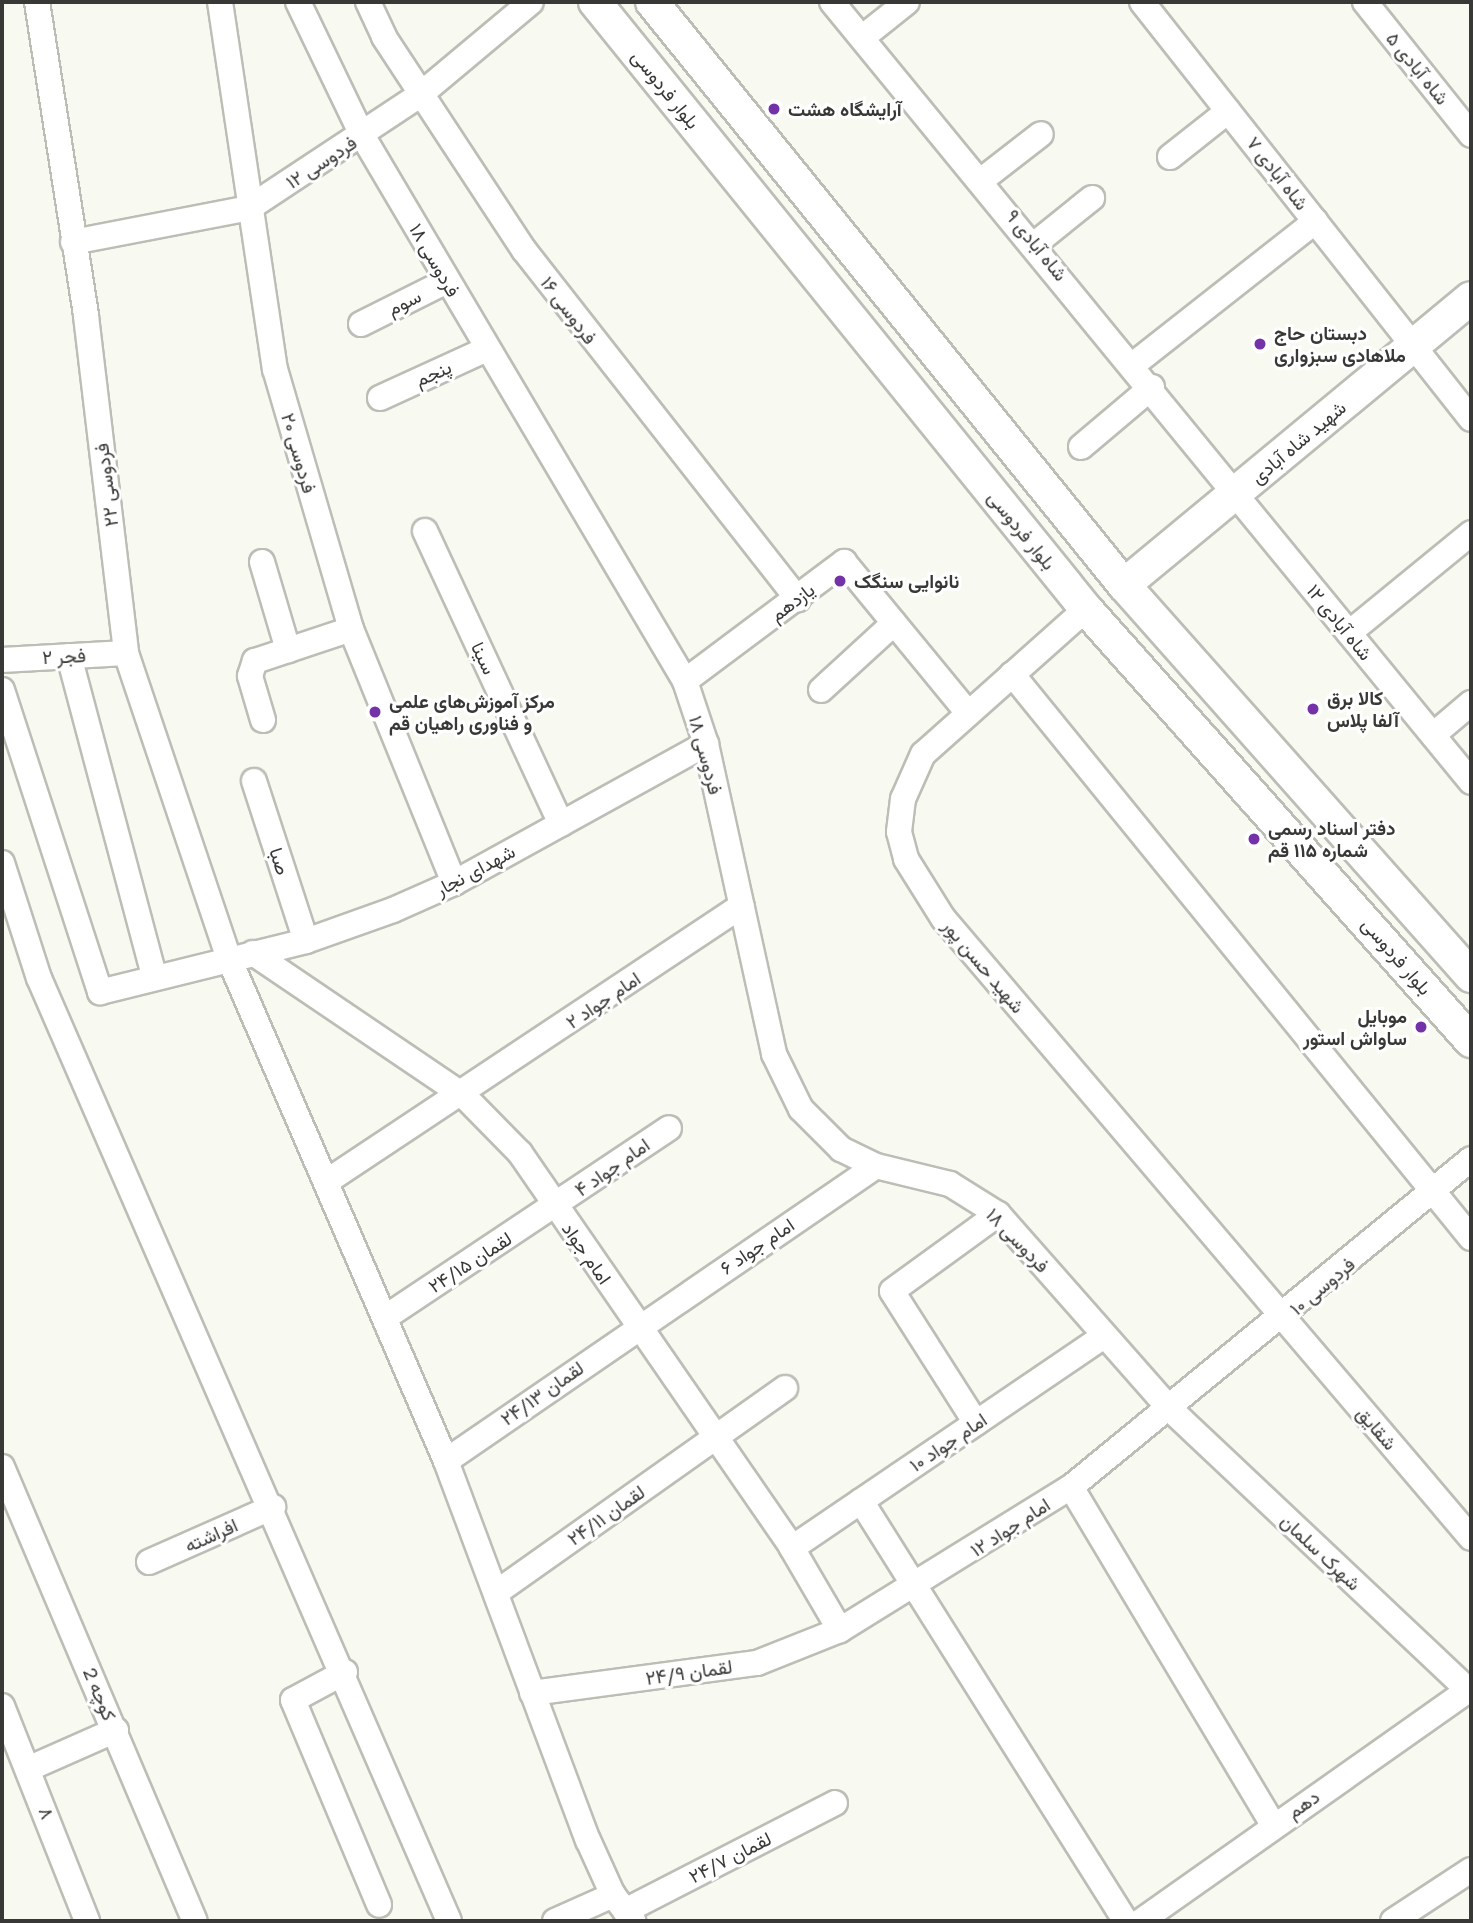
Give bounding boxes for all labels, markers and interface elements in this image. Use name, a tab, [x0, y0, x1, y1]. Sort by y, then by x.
street label: شاه آبادی ۵	[1382, 27, 1454, 109]
street label: بلوار فردوسی	[627, 45, 705, 133]
place label: آرایشگاه هشت	[788, 98, 902, 120]
marker: آرایشگاه هشت	[766, 101, 782, 117]
street label: فردوسی ۱۲	[281, 131, 361, 193]
street label: شاه آبادی ۷	[1242, 132, 1314, 214]
street label: شاه آبادی ۹	[1001, 205, 1073, 285]
street label: فردوسی ۱۸	[405, 219, 465, 301]
street label: فردوسی ۱۶	[536, 272, 602, 348]
street label: سوم	[383, 284, 425, 320]
place label: دبستان حاج ملاهادی سبزواری	[1274, 322, 1406, 366]
marker: دبستان حاج ملاهادی سبزواری	[1252, 336, 1268, 352]
street label: پنجم	[411, 355, 455, 391]
street label: شهید شاه آبادی	[1246, 396, 1350, 488]
street label: فردوسی ۲۰	[277, 410, 321, 496]
street label: فردوسی ۲۲	[90, 442, 122, 528]
street label: بلوار فردوسی	[983, 486, 1061, 574]
place label: نانوایی سنگک	[854, 570, 959, 592]
marker: نانوایی سنگک	[832, 573, 848, 589]
street label: یازدهم	[765, 578, 819, 626]
street label: شاه آبادی ۱۲	[1302, 579, 1378, 665]
street label: سینا	[467, 638, 501, 678]
street label: فجر ۲	[42, 643, 86, 669]
place label: کالا برق آلفا پلاس	[1327, 687, 1399, 731]
place label: مرکز آموزش‌های علمی و فناوری راهیان قم	[389, 690, 555, 734]
marker: کالا برق آلفا پلاس	[1305, 701, 1321, 717]
marker: مرکز آموزش‌های علمی و فناوری راهیان قم	[367, 704, 383, 720]
street label: فردوسی ۱۸	[685, 713, 727, 797]
place label: دفتر اسناد رسمی شماره ۱۱۵ قم	[1268, 817, 1396, 861]
marker: دفتر اسناد رسمی شماره ۱۱۵ قم	[1246, 831, 1262, 847]
street label: شهدای نجار	[431, 840, 519, 900]
street label: صبا	[265, 844, 295, 878]
street label: بلوار فردوسی	[1357, 913, 1437, 999]
street label: شهید حسن پور	[938, 915, 1030, 1017]
street label: امام جواد ۲	[561, 967, 645, 1033]
place label: موبایل ساواش استور	[1303, 1005, 1407, 1049]
marker: موبایل ساواش استور	[1413, 1019, 1429, 1035]
street label: امام جواد ۴	[570, 1133, 654, 1201]
street label: فردوسی ۱۸	[982, 1203, 1054, 1277]
street label: امام جواد ۶	[716, 1213, 798, 1279]
street label: امام جواد	[558, 1218, 616, 1288]
street label: لقمان ۲۴/۱۵	[424, 1227, 516, 1297]
street label: فردوسی ۱۰	[1285, 1252, 1359, 1320]
street label: لقمان ۲۴/۱۳	[496, 1356, 588, 1430]
street label: شقایق	[1352, 1402, 1402, 1454]
street label: امام جواد ۱۰	[905, 1408, 991, 1476]
street label: لقمان ۲۴/۱۱	[563, 1480, 649, 1550]
street label: امام جواد ۱۲	[966, 1493, 1054, 1561]
street label: شهرک سلمان	[1276, 1509, 1366, 1595]
street label: افراشته	[181, 1513, 241, 1557]
street label: لقمان ۲۴/۹	[644, 1655, 734, 1689]
street label: کوچه 2	[79, 1664, 121, 1724]
street label: دهم	[1282, 1785, 1324, 1823]
street label: ۸	[34, 1804, 60, 1822]
street label: لقمان ۲۴/۷	[685, 1827, 775, 1887]

